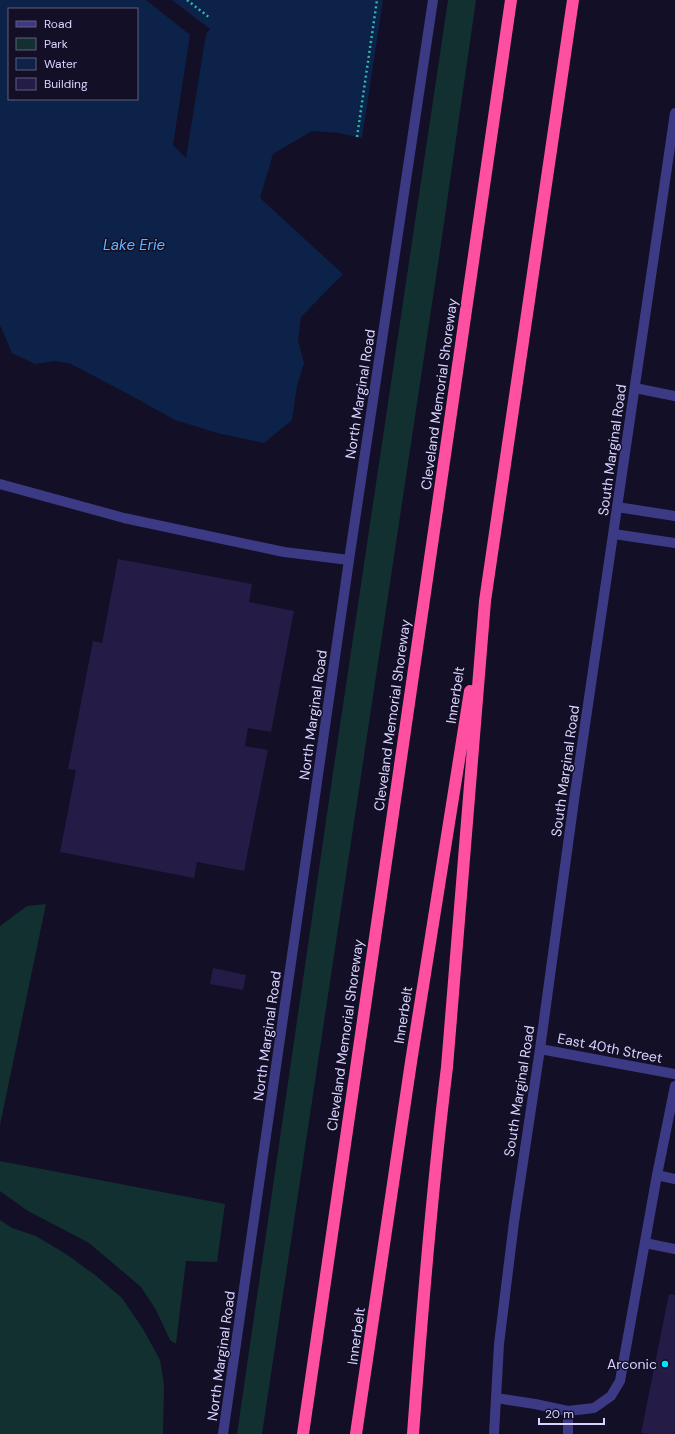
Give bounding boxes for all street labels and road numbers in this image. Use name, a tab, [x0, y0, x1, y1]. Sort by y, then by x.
street label: Cleveland Memorial Shoreway	[417, 297, 461, 491]
street label: North Marginal Road	[341, 328, 379, 460]
street label: South Marginal Road	[594, 383, 630, 517]
street label: Cleveland Memorial Shoreway	[370, 618, 414, 812]
street label: North Marginal Road	[295, 649, 331, 781]
street label: Innerbelt	[442, 665, 468, 725]
street label: South Marginal Road	[547, 704, 583, 838]
street label: Cleveland Memorial Shoreway	[323, 938, 367, 1132]
street label: North Marginal Road	[249, 970, 285, 1102]
street label: Innerbelt	[390, 985, 416, 1045]
street label: South Marginal Road	[500, 1024, 538, 1158]
street label: East 40th Street	[556, 1029, 664, 1067]
street label: North Marginal Road	[203, 1290, 239, 1422]
street label: Innerbelt	[343, 1306, 369, 1366]

